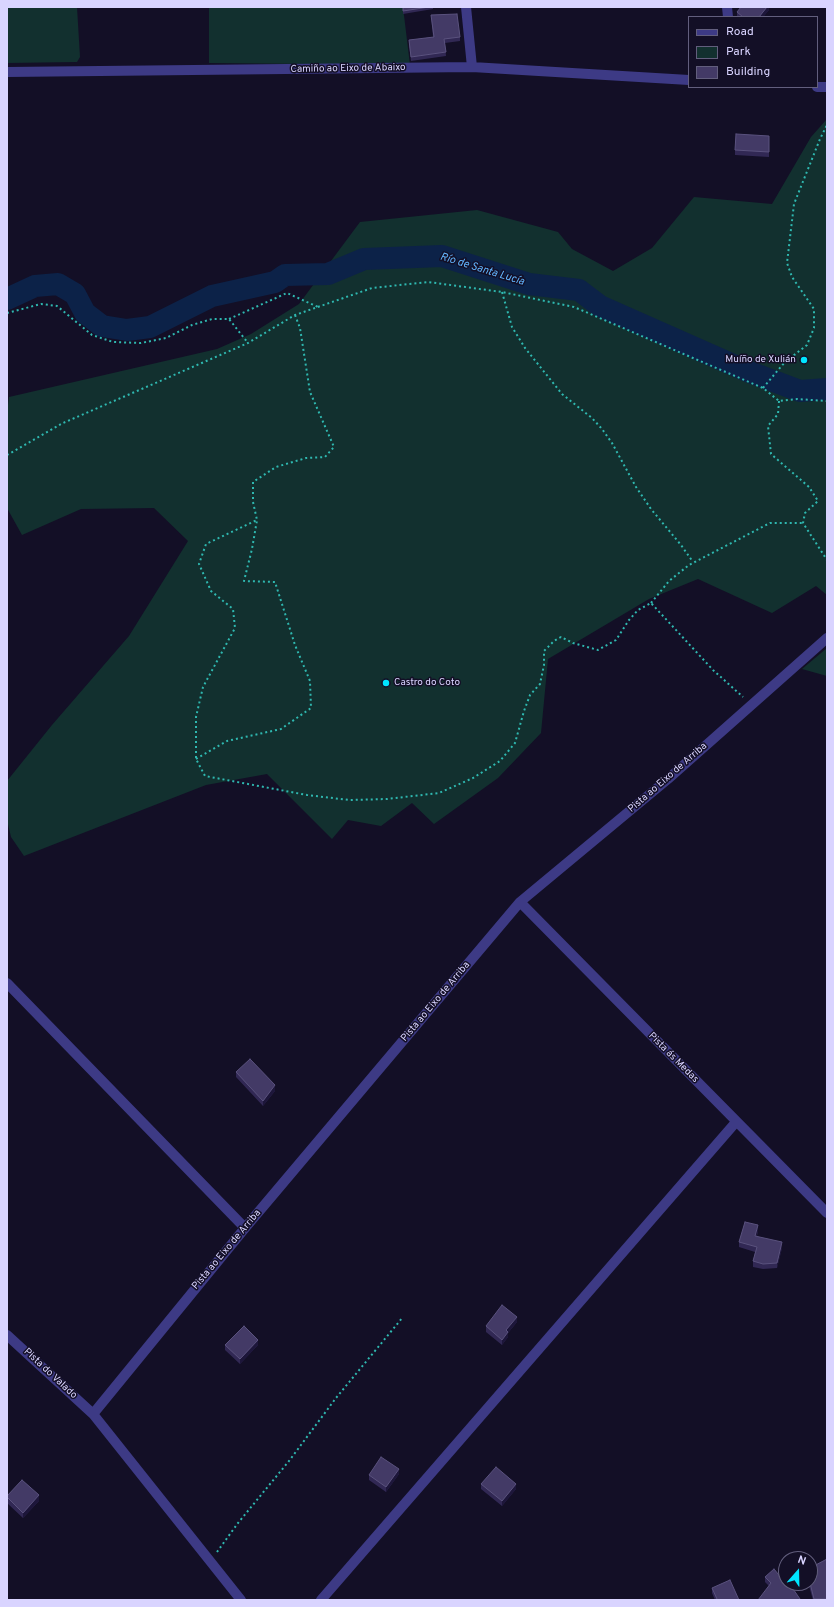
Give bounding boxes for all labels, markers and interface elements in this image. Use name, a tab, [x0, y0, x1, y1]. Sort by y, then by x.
legend	[688, 16, 818, 88]
text: Road	[726, 24, 754, 40]
text: Park	[726, 44, 751, 60]
street label: Camiño ao Eixo de Abaixo	[290, 62, 406, 76]
text: Building	[726, 64, 770, 80]
water label: Río de Santa Lucía	[438, 251, 526, 289]
place label: Muíño de Xulián	[725, 354, 796, 366]
marker: Muíño de Xulián	[799, 355, 809, 365]
place label: Castro do Coto	[394, 677, 460, 689]
marker: Castro do Coto	[381, 678, 391, 688]
street label: Pista ao Eixo de Arriba	[626, 740, 710, 816]
street label: Pista ao Eixo de Arriba	[399, 960, 473, 1044]
street label: Pista ás Medas	[645, 1030, 701, 1086]
street label: Pista ao Eixo de Arriba	[190, 1208, 264, 1292]
street label: Pista do Valado	[21, 1346, 79, 1402]
north arrow	[778, 1551, 818, 1591]
text: N	[796, 1553, 808, 1569]

